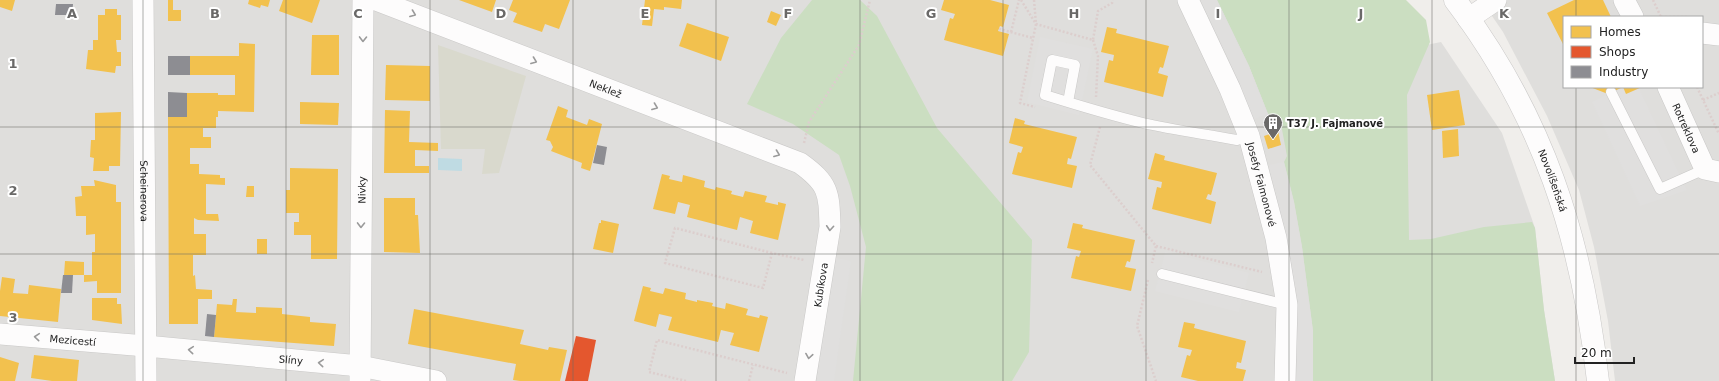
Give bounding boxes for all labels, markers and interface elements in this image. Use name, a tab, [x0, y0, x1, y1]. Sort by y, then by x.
text: A	[67, 6, 77, 21]
text: B	[210, 6, 220, 21]
text: C	[353, 6, 363, 21]
text: D	[496, 6, 507, 21]
text: E	[641, 6, 649, 21]
text: F	[784, 6, 792, 21]
text: G	[926, 6, 936, 21]
text: H	[1069, 6, 1079, 21]
text: I	[1216, 6, 1220, 21]
text: J	[1358, 6, 1363, 21]
text: K	[1499, 6, 1510, 21]
one-way arrow	[408, 9, 416, 17]
legend	[1563, 16, 1703, 88]
text: Homes	[1599, 25, 1641, 39]
one-way arrow	[358, 36, 367, 42]
text: Shops	[1599, 45, 1635, 59]
text: 1	[8, 56, 18, 71]
one-way arrow	[530, 56, 537, 64]
text: Industry	[1599, 65, 1648, 79]
street label: Neklež	[588, 77, 623, 99]
street label: Rotreklova	[1671, 101, 1702, 155]
one-way arrow	[652, 103, 659, 111]
building icon: T37 J. Fajmanové	[1262, 112, 1284, 140]
place label: T37 J. Fajmanové	[1287, 118, 1383, 129]
street label: Josefy Faimonové	[1245, 140, 1278, 228]
street label: Novolíšeňská	[1536, 147, 1569, 213]
one-way arrow	[773, 150, 780, 158]
street label: Scheinerova	[139, 160, 150, 222]
street label: Nivky	[356, 176, 367, 204]
text: 2	[8, 183, 18, 198]
one-way arrow	[357, 222, 365, 228]
one-way arrow	[825, 225, 834, 231]
street label: Kubíkova	[812, 262, 830, 308]
text: 3	[8, 310, 18, 325]
one-way arrow	[34, 333, 40, 342]
street label: Mezicestí	[49, 333, 98, 347]
scale bar	[1575, 339, 1634, 365]
one-way arrow	[188, 346, 194, 355]
text: 20 m	[1581, 346, 1612, 360]
street label: Slíny	[278, 353, 304, 366]
one-way arrow	[806, 353, 814, 359]
one-way arrow	[318, 358, 324, 367]

